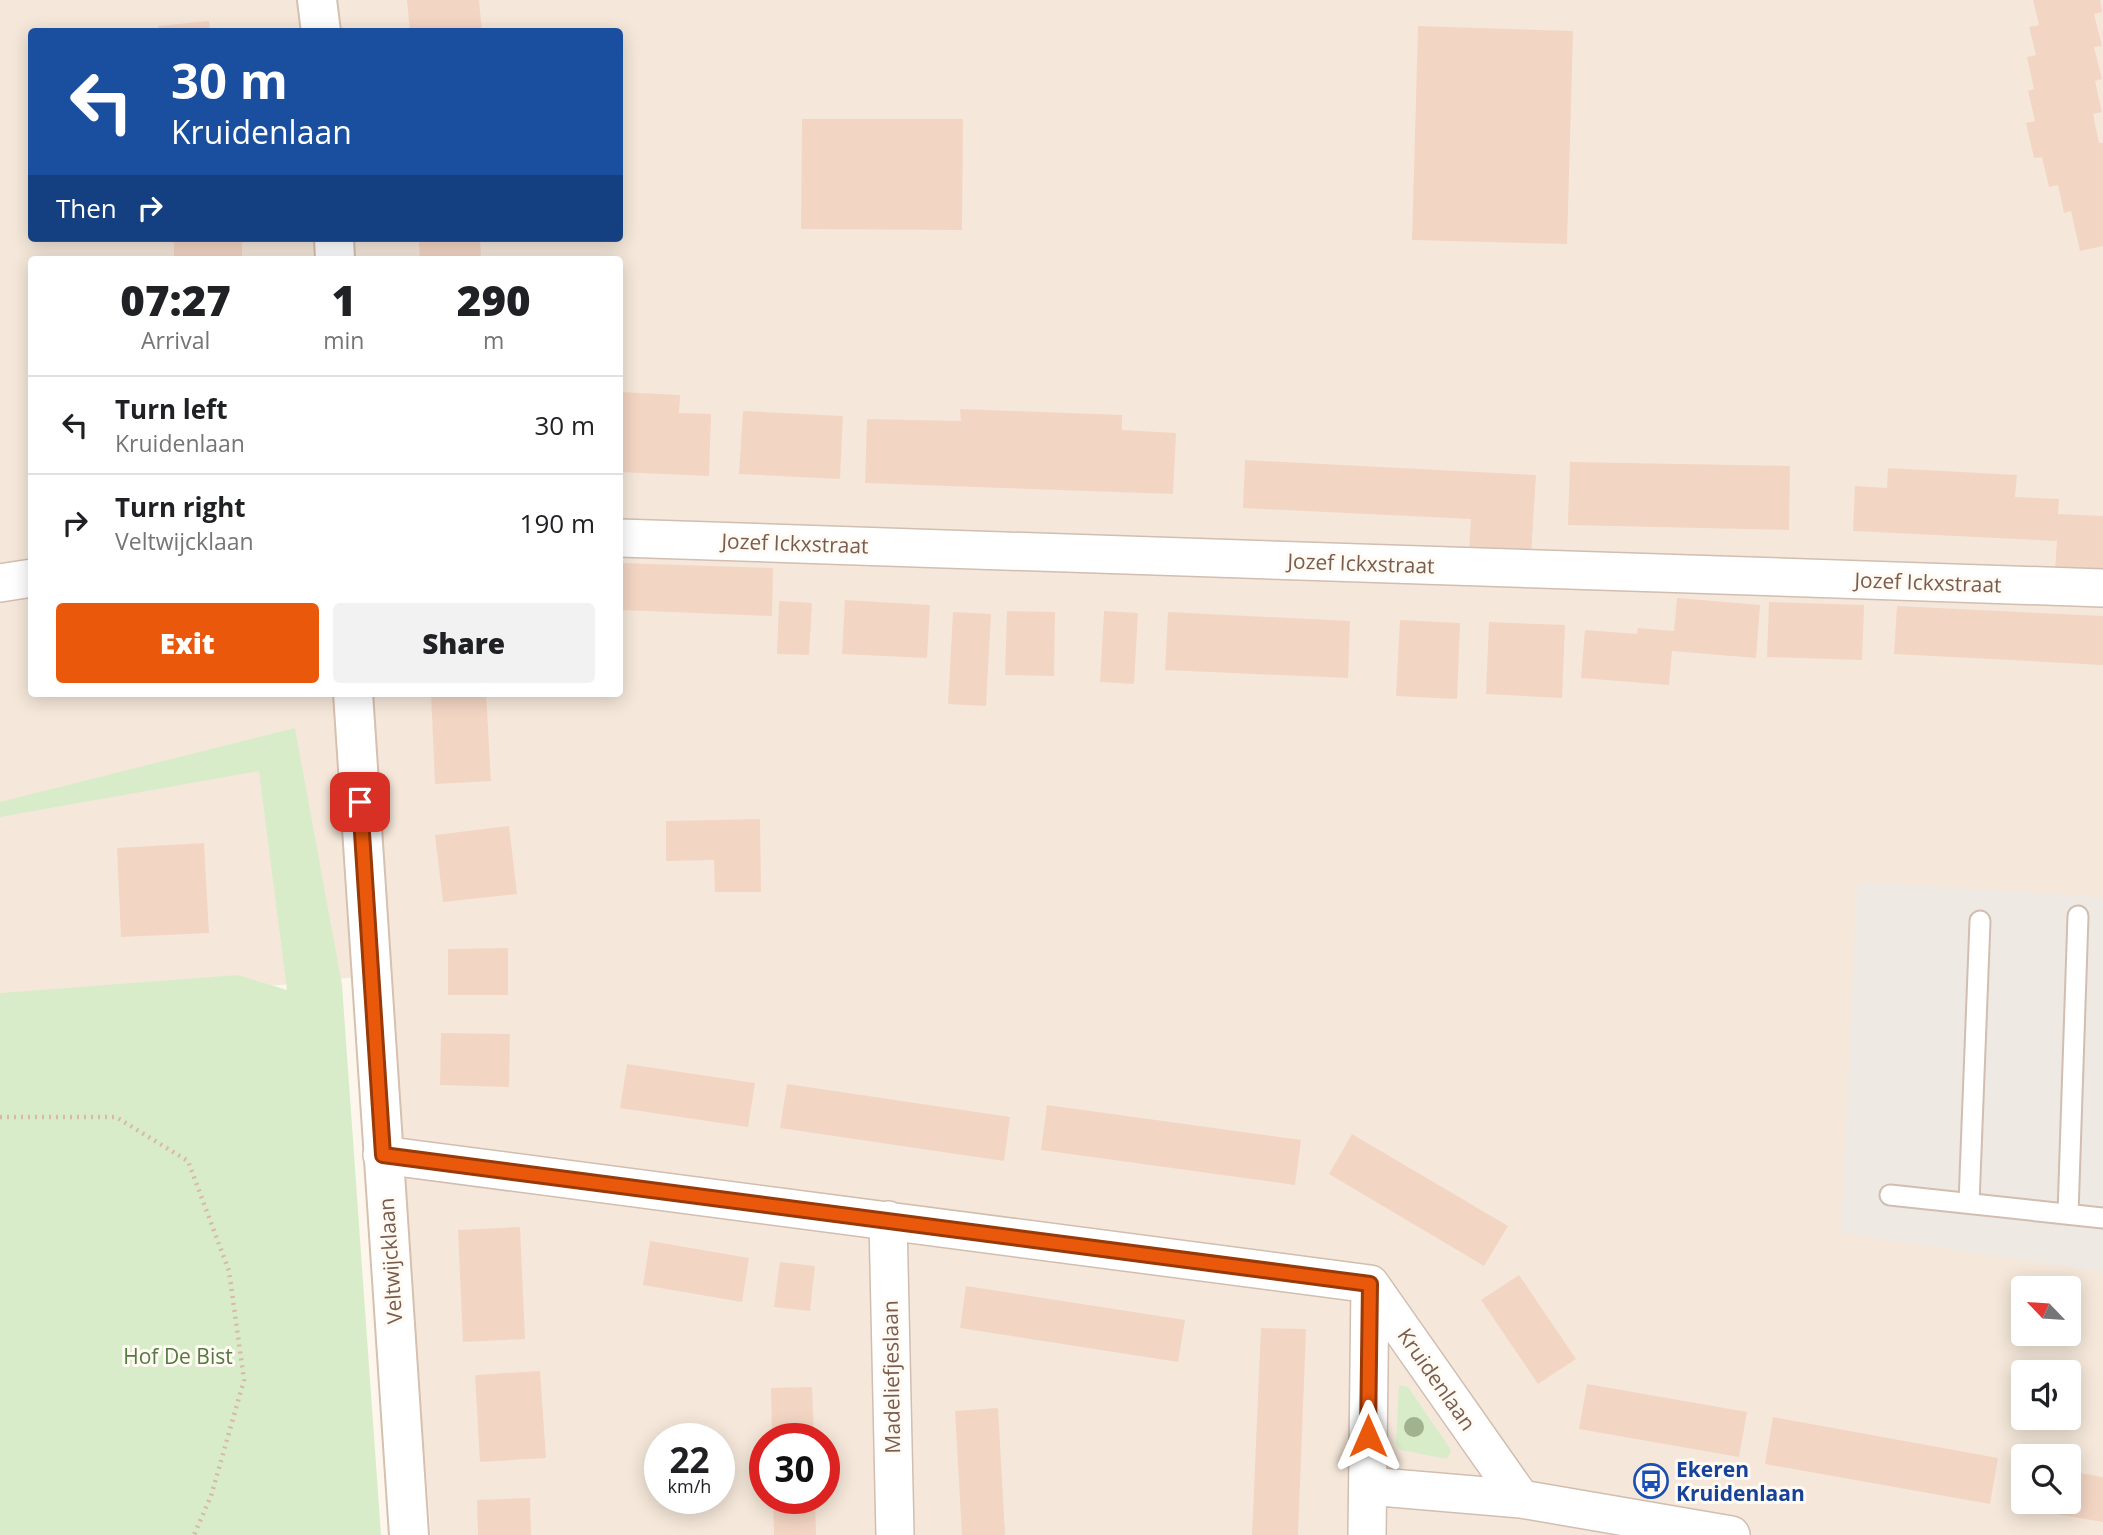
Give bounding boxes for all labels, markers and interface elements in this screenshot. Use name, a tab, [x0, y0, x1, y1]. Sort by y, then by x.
text: 30 m	[171, 47, 288, 113]
icon: left	[56, 56, 147, 147]
text: Kruidenlaan	[171, 110, 352, 153]
icon: right	[131, 189, 169, 227]
text: Then	[56, 190, 117, 226]
text: 07:27	[120, 271, 231, 328]
text: 1	[332, 271, 356, 328]
text: 290	[457, 271, 531, 328]
text: Arrival	[141, 324, 210, 356]
text: min	[323, 324, 364, 356]
text: m	[483, 324, 504, 356]
text: Turn left	[115, 391, 227, 427]
icon: left	[56, 406, 94, 444]
text: 30 m	[534, 407, 595, 443]
text: Kruidenlaan	[115, 427, 245, 459]
text: Turn right	[115, 489, 246, 525]
icon: right	[56, 504, 94, 542]
text: 190 m	[520, 505, 595, 541]
text: Veltwijcklaan	[115, 525, 254, 557]
street label: Jozef Ickxstraat	[719, 526, 869, 560]
street label: Jozef Ickxstraat	[1285, 546, 1435, 580]
street label: Jozef Ickxstraat	[1852, 565, 2002, 599]
button: Exit	[56, 603, 319, 683]
button: Share	[333, 603, 595, 683]
pin	[330, 772, 390, 832]
icon: arrive	[341, 783, 379, 821]
street label: Veltwijcklaan	[372, 1197, 408, 1325]
north arrow	[2011, 1276, 2081, 1346]
map controls	[2011, 1276, 2081, 1514]
street label: Madeliefjeslaan	[876, 1300, 906, 1454]
street label: Kruidenlaan	[1391, 1322, 1483, 1436]
park label: Hof De Bist	[123, 1342, 233, 1370]
button: sound	[2011, 1360, 2081, 1430]
position arrow	[1331, 1399, 1405, 1473]
speed limit sign: 30	[749, 1423, 840, 1514]
text: 22	[669, 1436, 710, 1483]
button: search	[2011, 1444, 2081, 1514]
place label: Ekeren Kruidenlaan	[1676, 1455, 1805, 1507]
bus stop icon: Ekeren Kruidenlaan	[1632, 1462, 1670, 1500]
text: km/h	[668, 1474, 711, 1498]

